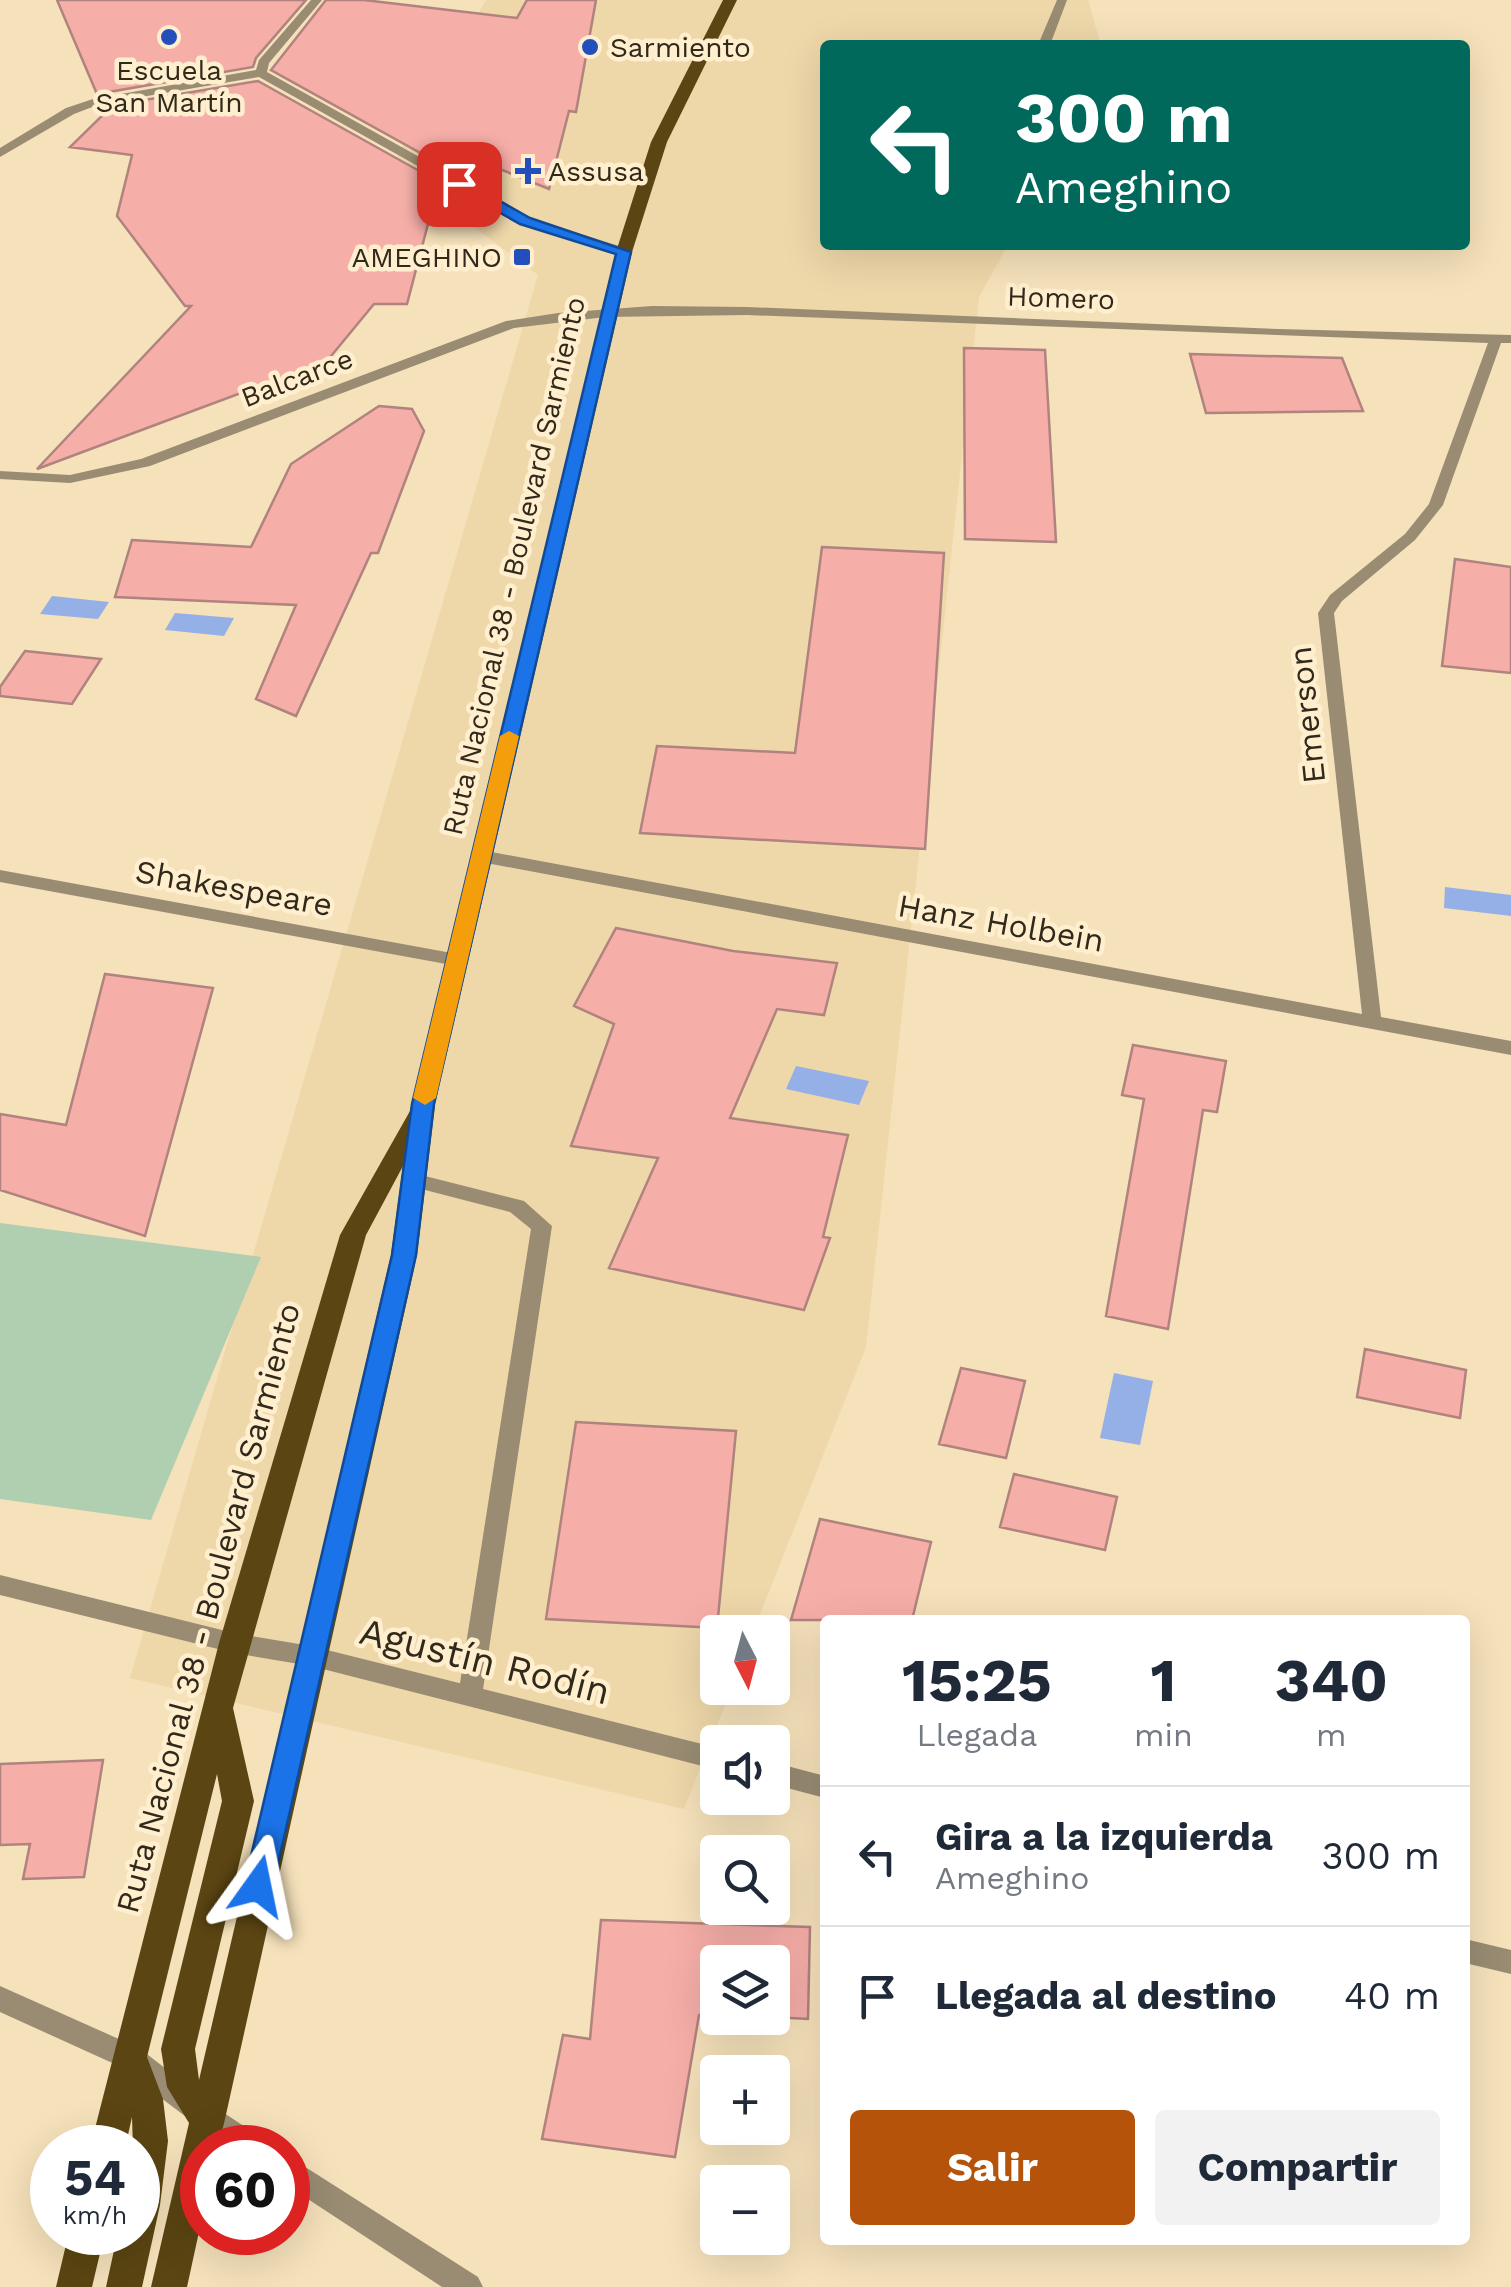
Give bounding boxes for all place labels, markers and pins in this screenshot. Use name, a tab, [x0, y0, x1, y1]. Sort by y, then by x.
marker: Escuela San Martín	[158, 26, 180, 48]
place label: Sarmiento	[610, 31, 751, 64]
marker: Sarmiento	[579, 36, 601, 58]
place label: Escuela San Martín	[95, 54, 243, 119]
pin	[417, 142, 502, 227]
place label: Assusa	[548, 155, 644, 188]
marker: Assusa	[517, 160, 539, 182]
place label: AMEGHINO	[352, 241, 502, 274]
marker: AMEGHINO	[511, 246, 533, 268]

